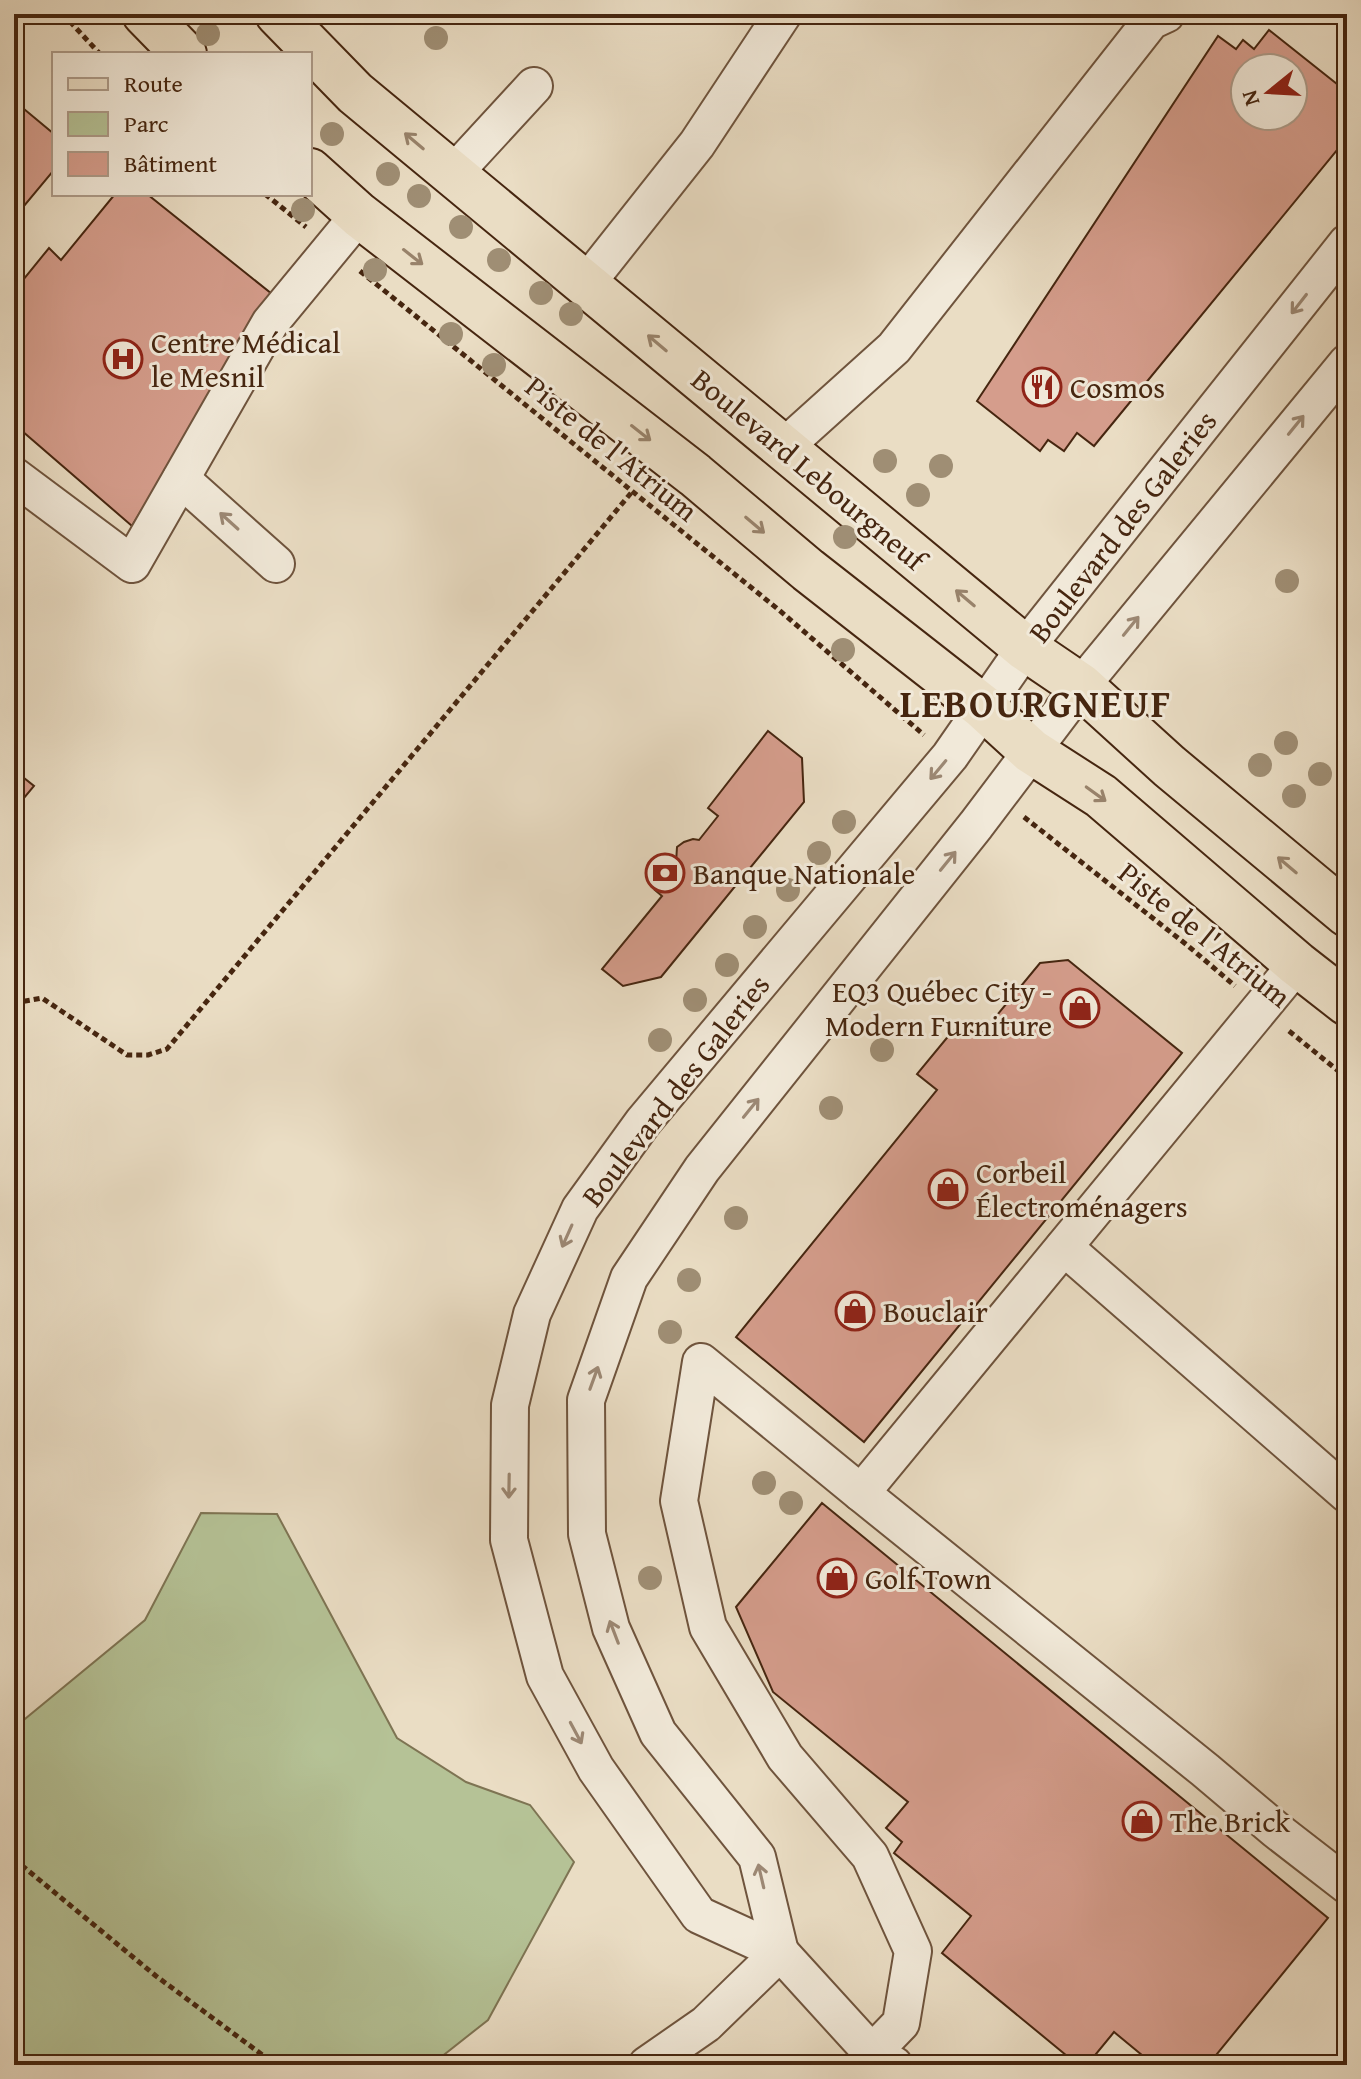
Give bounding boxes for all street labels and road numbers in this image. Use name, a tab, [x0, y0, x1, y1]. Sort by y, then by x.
street label: Boulevard Lebourgneuf	[682, 358, 938, 583]
street label: Piste de l'Atrium	[516, 365, 708, 532]
street label: Boulevard des Galeries	[1017, 401, 1227, 651]
street label: Piste de l'Atrium	[1109, 851, 1301, 1018]
street label: Boulevard des Galeries	[570, 965, 780, 1215]

